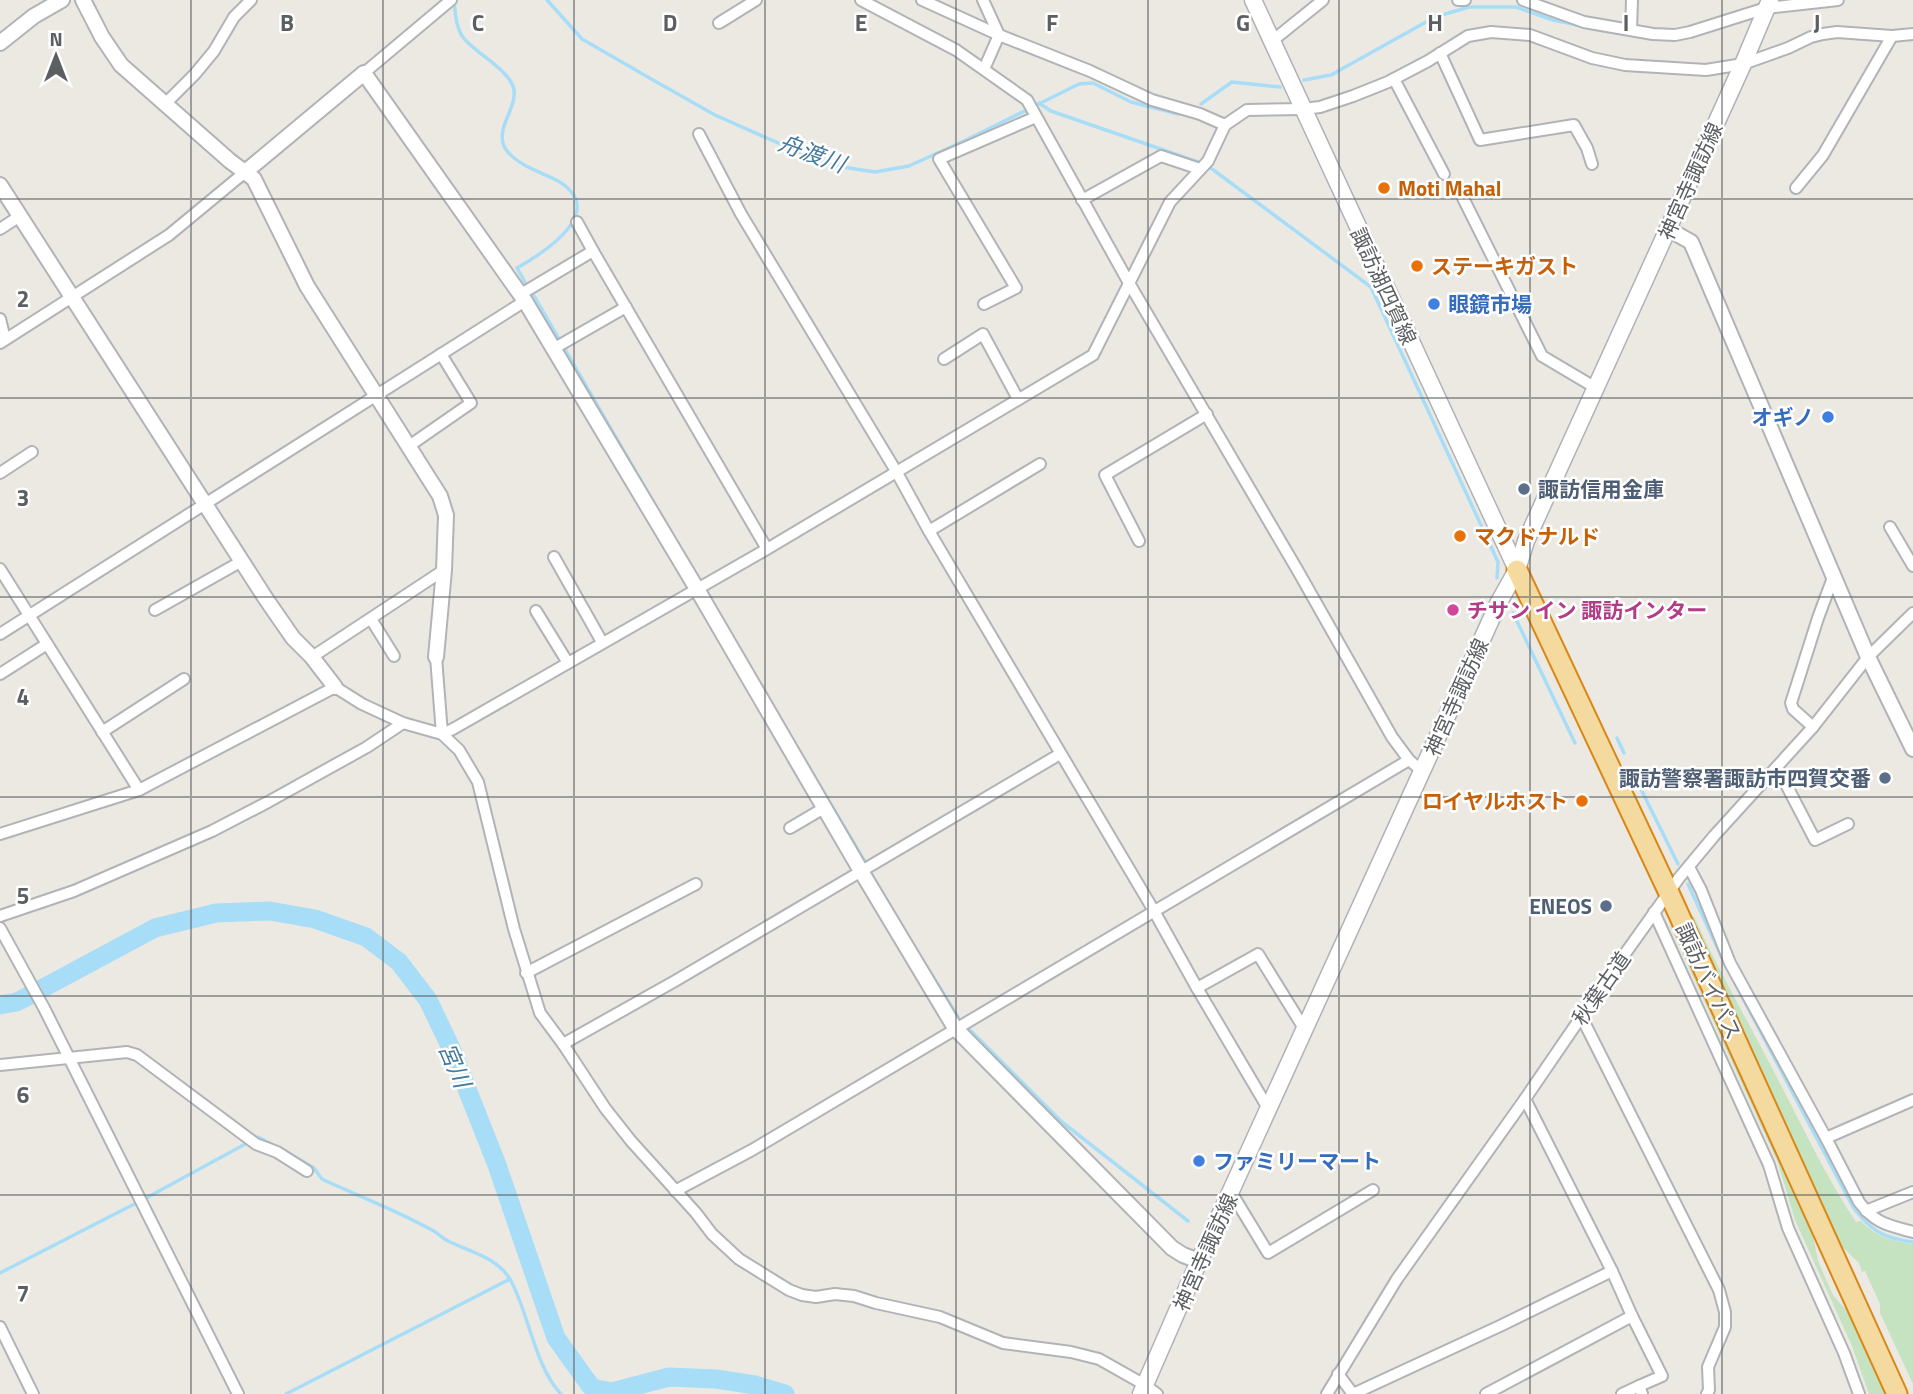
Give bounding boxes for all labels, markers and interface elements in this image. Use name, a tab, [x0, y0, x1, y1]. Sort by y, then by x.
text: B	[280, 5, 294, 40]
text: C	[472, 5, 484, 40]
text: D	[663, 5, 677, 40]
text: E	[855, 5, 867, 40]
text: F	[1046, 5, 1058, 40]
text: G	[1236, 5, 1250, 40]
text: H	[1427, 5, 1443, 40]
text: I	[1623, 5, 1629, 40]
text: J	[1814, 5, 1820, 40]
north arrow	[21, 21, 91, 91]
text: N	[49, 24, 63, 53]
street label: 神宮寺諏訪線	[1650, 117, 1730, 245]
water label: 舟渡川	[774, 125, 853, 182]
place label: Moti Mahal	[1398, 172, 1502, 204]
marker: Moti Mahal	[1376, 180, 1392, 196]
street label: 諏訪湖四賀線	[1343, 222, 1425, 350]
place label: ステーキガスト	[1431, 250, 1578, 282]
marker: ステーキガスト	[1409, 258, 1425, 274]
text: 2	[17, 281, 29, 316]
place label: 眼鏡市場	[1448, 288, 1532, 320]
marker: 眼鏡市場	[1426, 296, 1442, 312]
place label: オギノ	[1752, 401, 1814, 433]
marker: オギノ	[1820, 409, 1836, 425]
place label: 諏訪信用金庫	[1538, 473, 1664, 505]
text: 3	[17, 480, 29, 515]
marker: 諏訪信用金庫	[1516, 481, 1532, 497]
place label: マクドナルド	[1474, 520, 1600, 552]
marker: マクドナルド	[1452, 528, 1468, 544]
place label: チサン イン 諏訪インター	[1467, 594, 1707, 626]
marker: チサン イン 諏訪インター	[1445, 602, 1461, 618]
street label: 神宮寺諏訪線	[1416, 633, 1496, 761]
text: 4	[17, 679, 29, 714]
place label: 諏訪警察署諏訪市四賀交番	[1619, 762, 1871, 794]
marker: 諏訪警察署諏訪市四賀交番	[1877, 770, 1893, 786]
place label: ロイヤルホスト	[1422, 785, 1568, 817]
marker: ロイヤルホスト	[1574, 793, 1590, 809]
text: 5	[17, 878, 29, 913]
place label: ENEOS	[1529, 890, 1592, 922]
marker: ENEOS	[1598, 898, 1614, 914]
street label: 諏訪バイパス	[1668, 917, 1750, 1045]
street label: 秋葉古道	[1564, 944, 1638, 1032]
water label: 宮川	[430, 1037, 481, 1096]
text: 6	[17, 1077, 30, 1112]
place label: ファミリーマート	[1213, 1145, 1381, 1177]
marker: ファミリーマート	[1191, 1153, 1207, 1169]
street label: 神宮寺諏訪線	[1165, 1188, 1245, 1316]
text: 7	[17, 1276, 29, 1311]

